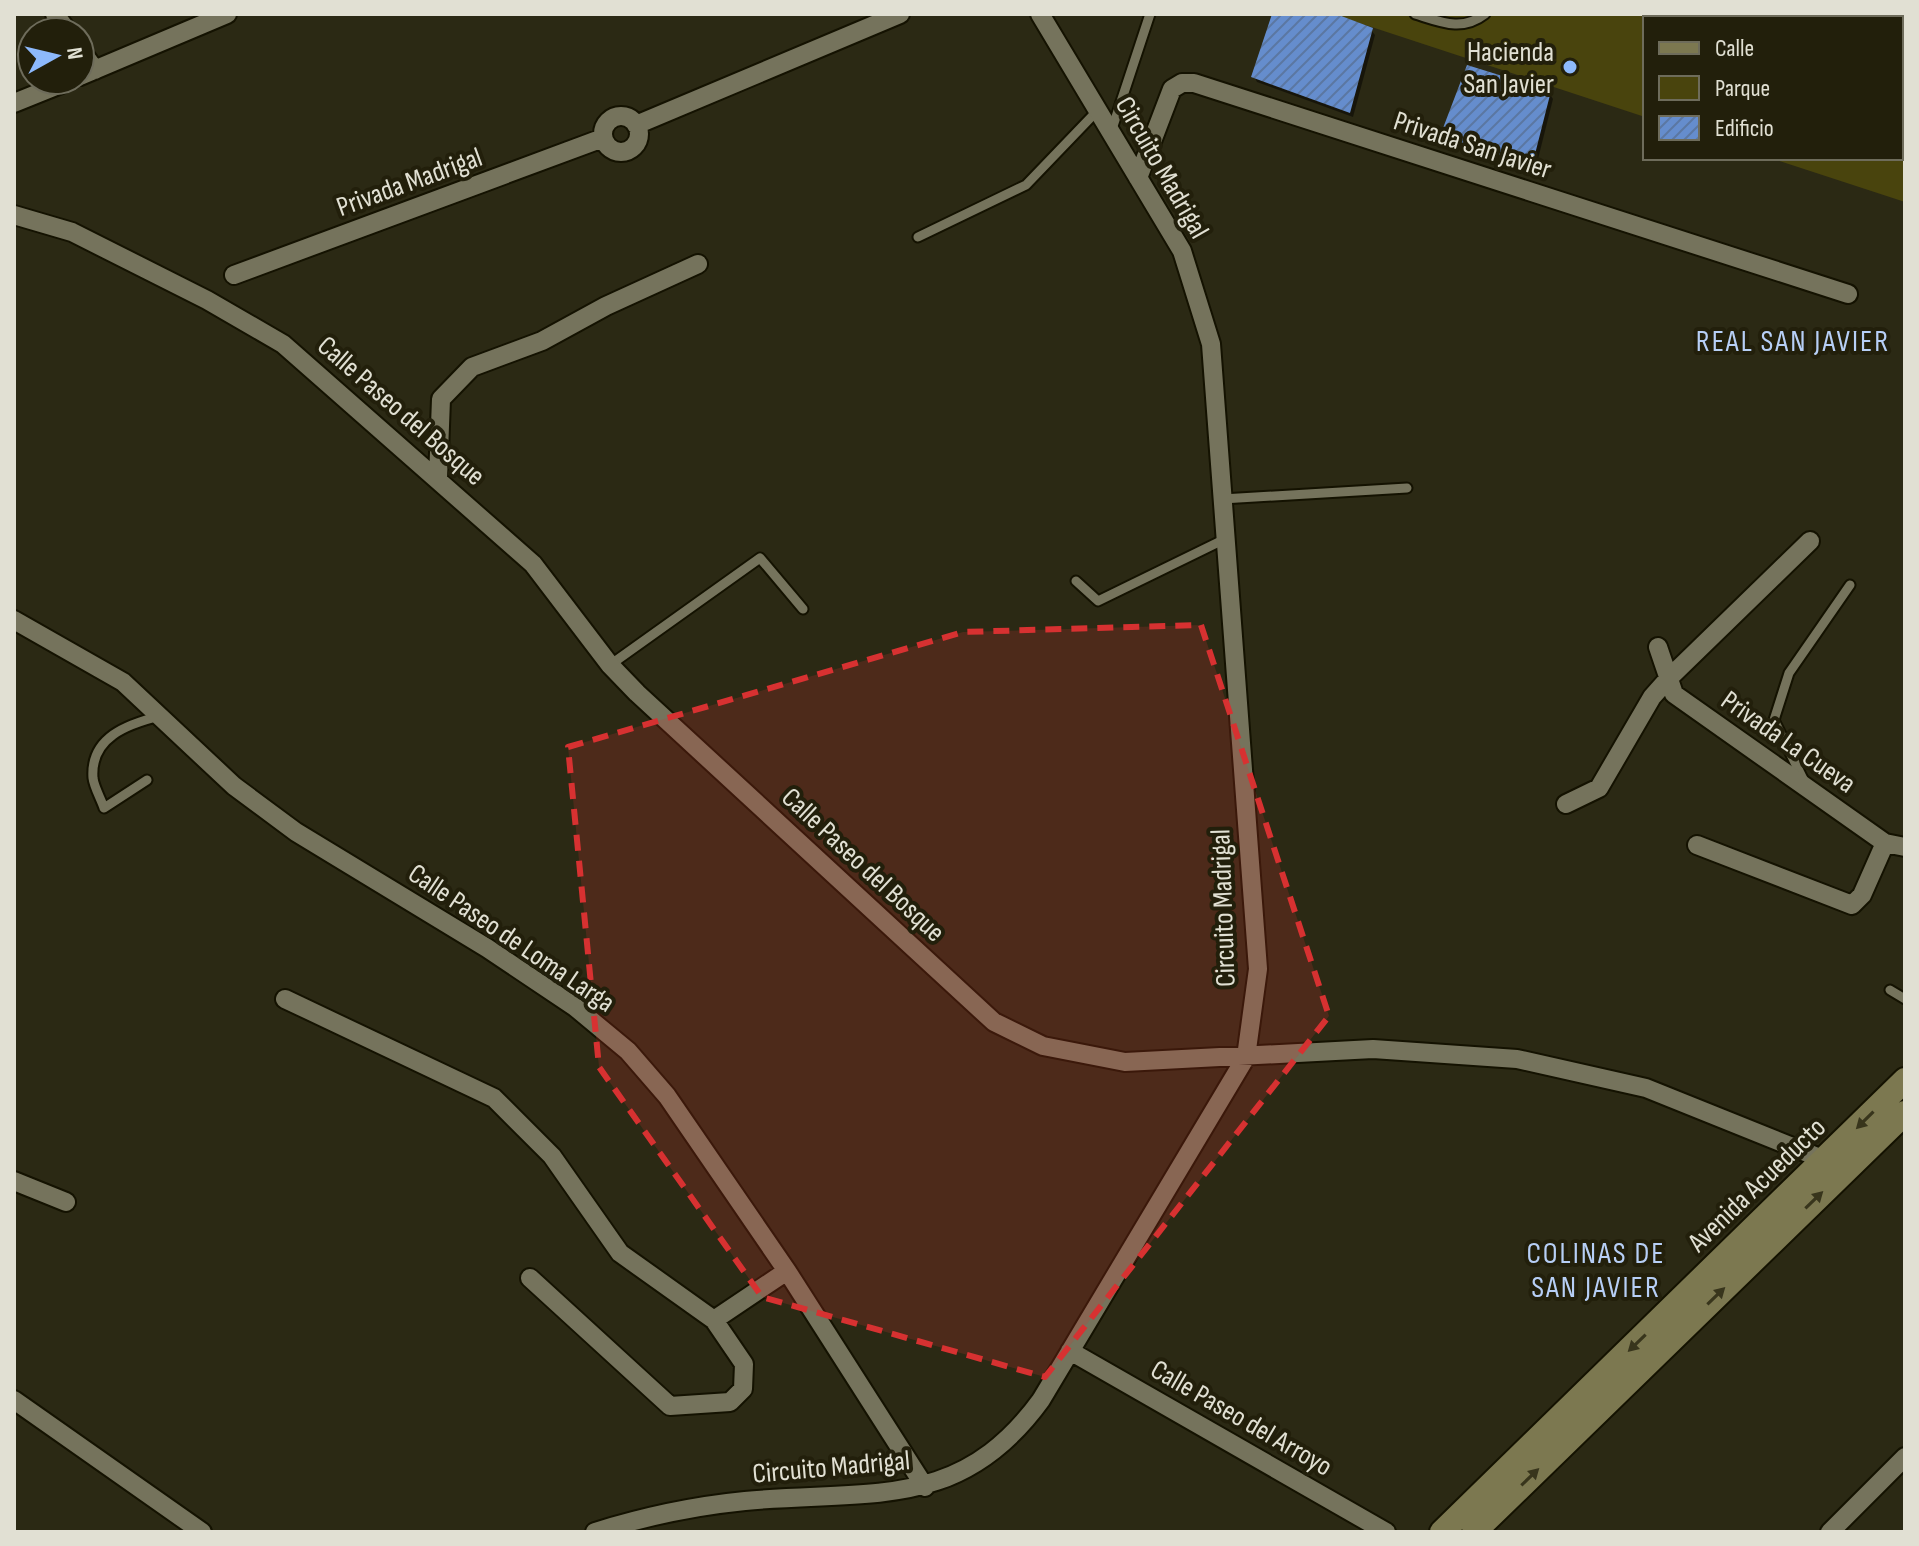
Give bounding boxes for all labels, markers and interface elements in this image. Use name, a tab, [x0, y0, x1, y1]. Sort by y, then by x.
north arrow	[16, 16, 96, 96]
legend	[1643, 16, 1903, 160]
text: Calle	[1715, 34, 1754, 63]
place label: Hacienda San Javier	[1463, 36, 1554, 101]
text: N	[60, 46, 89, 61]
marker: Hacienda San Javier	[1561, 58, 1579, 76]
text: Parque	[1715, 74, 1770, 103]
street label: Circuito Madrigal	[1108, 91, 1215, 244]
street label: Privada San Javier	[1389, 104, 1556, 186]
text: Edificio	[1715, 114, 1774, 143]
street label: Privada Madrigal	[332, 141, 487, 224]
district label: REAL SAN JAVIER	[1696, 324, 1890, 360]
street label: Calle Paseo del Bosque	[311, 329, 491, 493]
street label: Privada La Cueva	[1715, 684, 1862, 801]
street label: Calle Paseo del Bosque	[775, 781, 951, 949]
street label: Circuito Madrigal	[1204, 828, 1243, 987]
street label: Calle Paseo de Loma Larga	[402, 857, 621, 1020]
one-way arrow	[1856, 1110, 1875, 1129]
street label: Avenida Acueducto	[1681, 1111, 1833, 1260]
one-way arrow	[1804, 1191, 1823, 1210]
district label: COLINAS DE SAN JAVIER	[1526, 1236, 1666, 1306]
one-way arrow	[1706, 1287, 1725, 1305]
one-way arrow	[1628, 1333, 1647, 1351]
street label: Calle Paseo del Arroyo	[1145, 1353, 1338, 1484]
street label: Circuito Madrigal	[751, 1444, 911, 1491]
one-way arrow	[1520, 1468, 1539, 1487]

